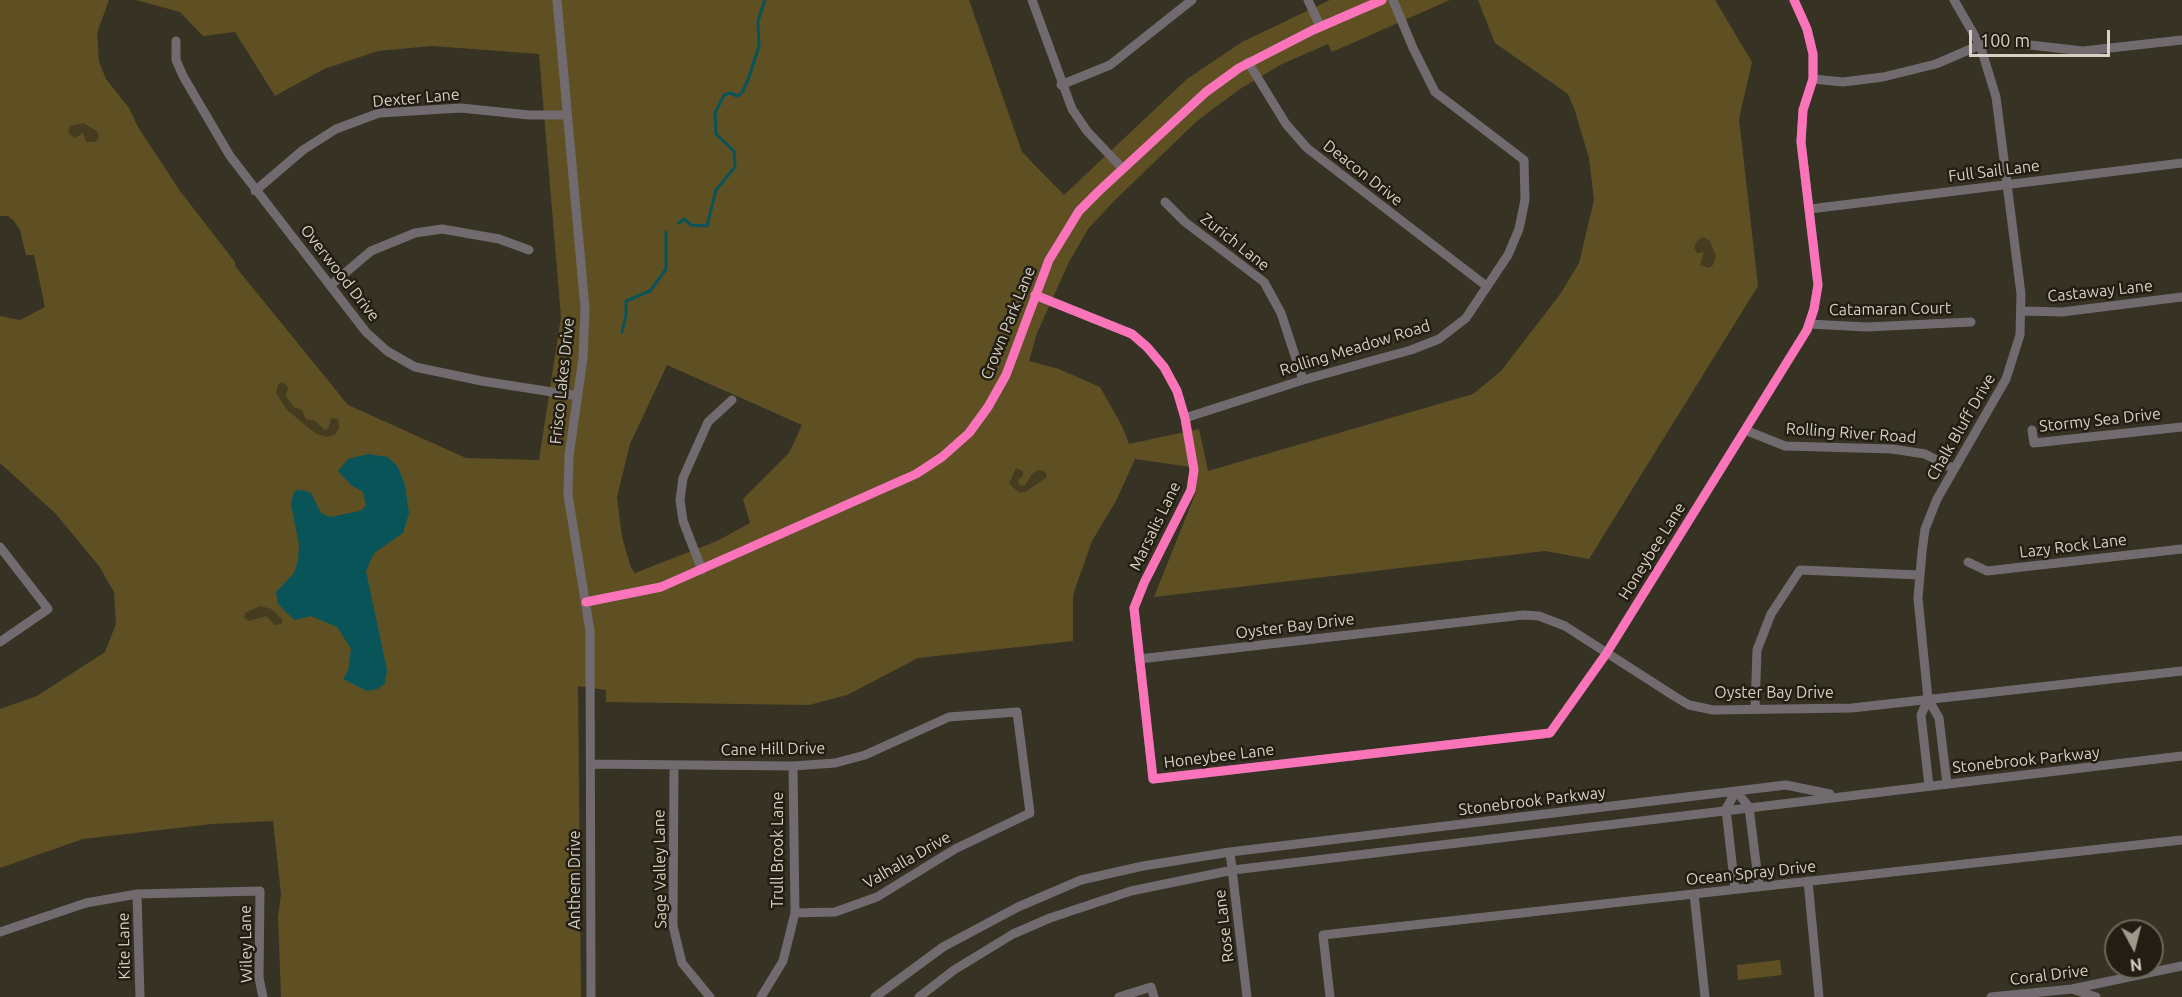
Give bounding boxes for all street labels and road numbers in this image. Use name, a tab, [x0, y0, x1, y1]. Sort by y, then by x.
street label: Dexter Lane	[372, 85, 460, 111]
street label: Deacon Drive	[1319, 136, 1407, 210]
street label: Full Sail Lane	[1947, 156, 2041, 186]
street label: Zurich Lane	[1197, 209, 1273, 275]
street label: Overwood Drive	[296, 221, 384, 325]
street label: Crown Park Lane	[977, 264, 1039, 382]
street label: Castaway Lane	[2046, 276, 2154, 306]
street label: Catamaran Court	[1829, 298, 1951, 320]
street label: Rolling Meadow Road	[1278, 316, 1432, 380]
street label: Frisco Lakes Drive	[546, 317, 578, 445]
street label: Chalk Bluff Drive	[1923, 370, 1999, 484]
street label: Stormy Sea Drive	[2038, 404, 2162, 436]
street label: Rolling River Road	[1785, 419, 1917, 447]
street label: Marsalis Lane	[1125, 478, 1185, 574]
street label: Honeybee Lane	[1614, 499, 1690, 603]
street label: Lazy Rock Lane	[2018, 530, 2128, 562]
street label: Oyster Bay Drive	[1235, 609, 1355, 643]
street label: Oyster Bay Drive	[1714, 683, 1834, 703]
street label: Cane Hill Drive	[721, 738, 825, 760]
street label: Honeybee Lane	[1163, 740, 1275, 772]
street label: Stonebrook Parkway	[1951, 743, 2101, 777]
street label: Stonebrook Parkway	[1457, 782, 1607, 820]
street label: Trull Brook Lane	[768, 792, 788, 908]
street label: Sage Valley Lane	[649, 809, 671, 929]
street label: Valhalla Drive	[860, 827, 954, 893]
street label: Anthem Drive	[565, 830, 585, 930]
street label: Ocean Spray Drive	[1685, 857, 1817, 889]
street label: Rose Lane	[1210, 889, 1238, 963]
street label: Wiley Lane	[236, 905, 256, 983]
street label: Kite Lane	[114, 912, 134, 980]
street label: Coral Drive	[2009, 961, 2089, 989]

